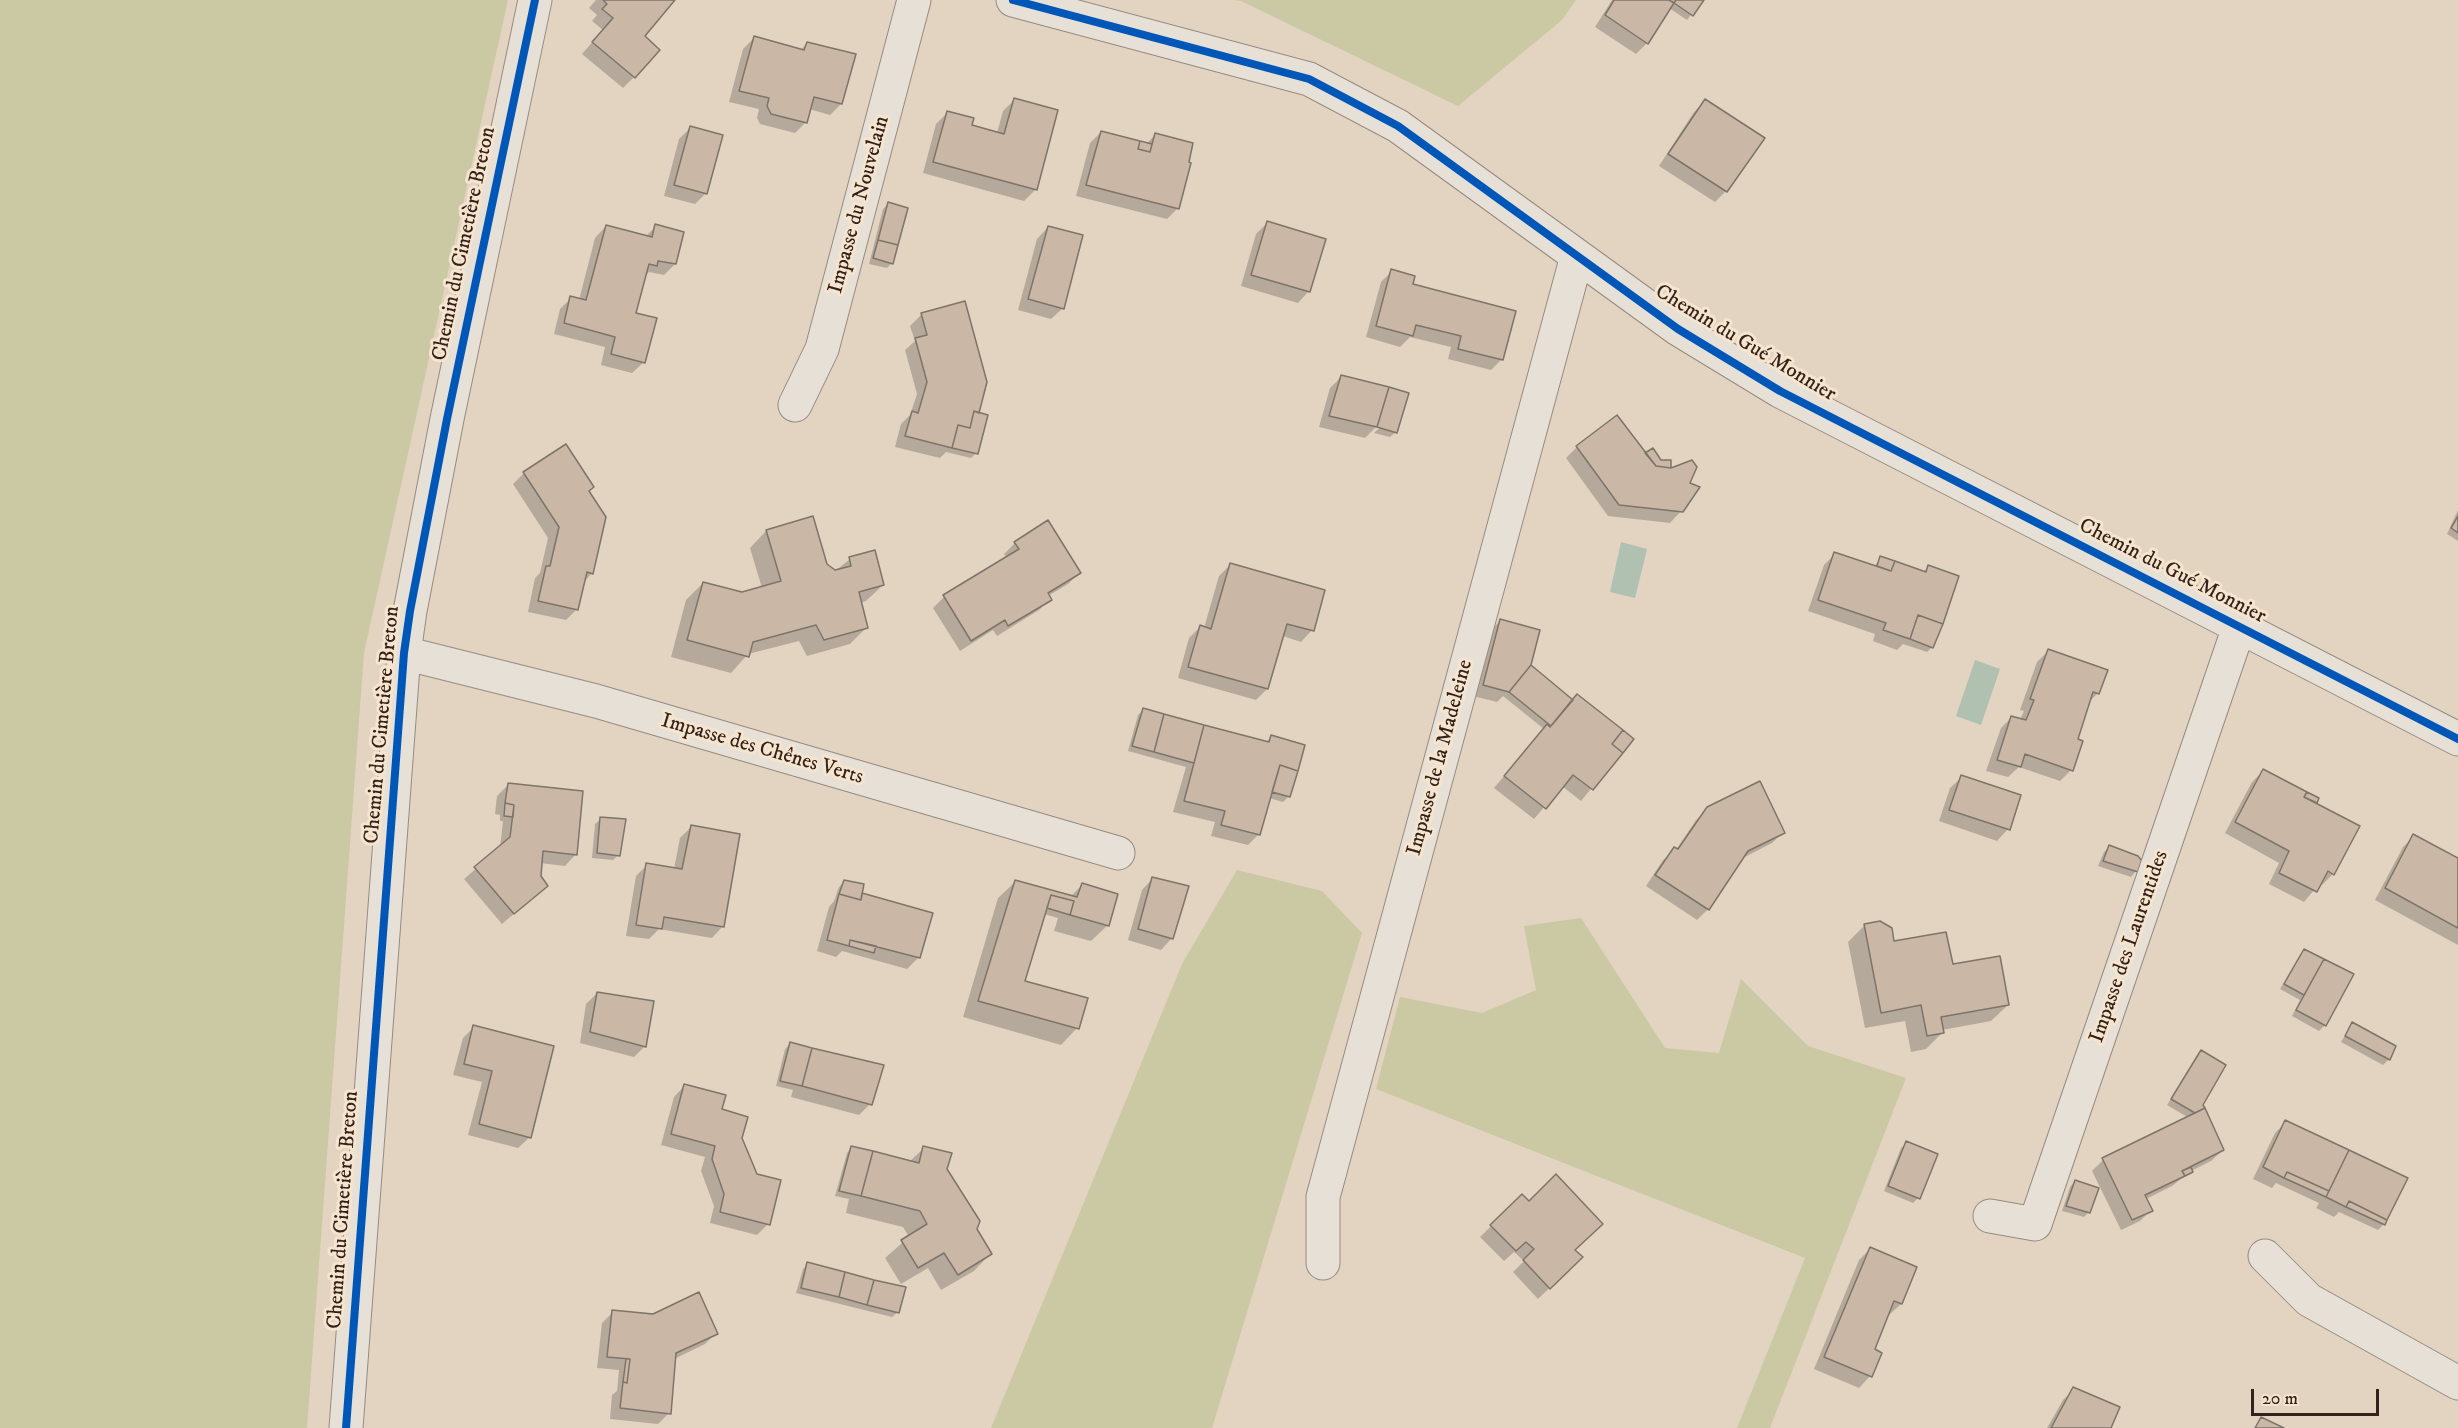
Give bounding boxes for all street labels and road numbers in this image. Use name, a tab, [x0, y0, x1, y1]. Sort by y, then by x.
street label: Impasse du Nouvelain	[824, 113, 896, 297]
street label: Chemin du Cimetière Breton	[428, 125, 502, 363]
street label: Chemin du Gué Monnier	[1650, 280, 1840, 408]
street label: Chemin du Gué Monnier	[2074, 514, 2270, 630]
street label: Chemin du Cimetière Breton	[360, 605, 406, 845]
street label: Impasse de la Madeleine	[1403, 657, 1479, 859]
street label: Impasse des Chênes Verts	[658, 709, 866, 791]
street label: Impasse des Laurentides	[2085, 848, 2175, 1046]
street label: Chemin du Cimetière Breton	[323, 1090, 365, 1330]

